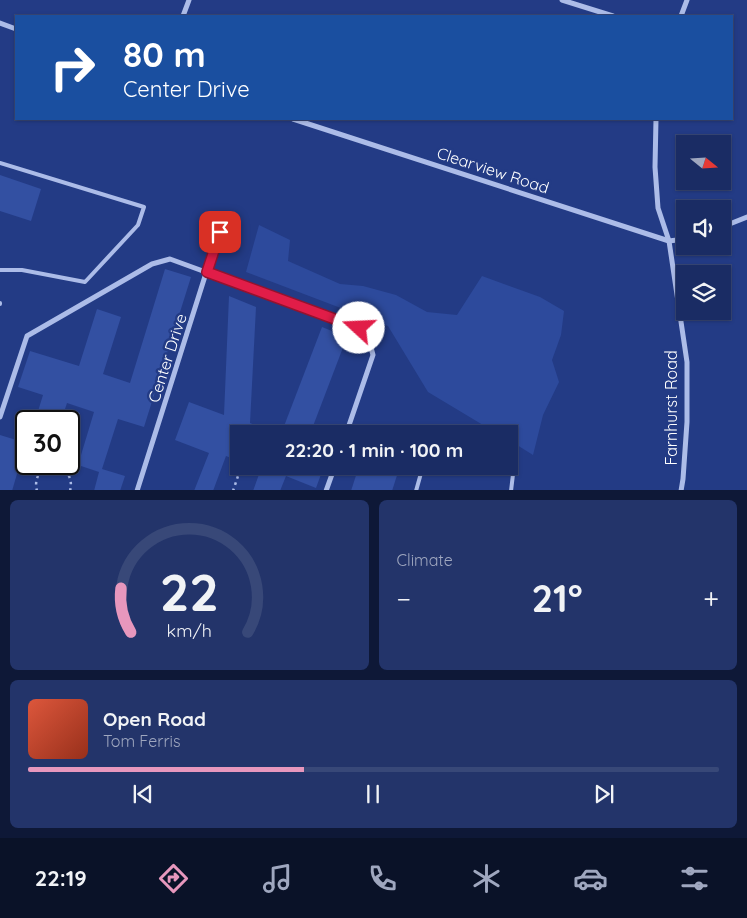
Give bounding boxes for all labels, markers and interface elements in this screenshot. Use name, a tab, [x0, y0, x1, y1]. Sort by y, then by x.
text: 80 m	[123, 32, 206, 76]
icon: right	[40, 35, 105, 100]
text: Center Drive	[123, 75, 250, 103]
north arrow	[676, 135, 731, 190]
map controls	[676, 135, 731, 320]
street label: Clearview Road	[434, 142, 552, 198]
button: sound	[676, 200, 731, 255]
pin	[199, 211, 241, 253]
icon: arrive	[206, 218, 234, 246]
button: layers	[676, 265, 731, 320]
position arrow	[332, 301, 384, 353]
street label: Center Drive	[143, 311, 191, 405]
street label: Farnhurst Road	[661, 350, 681, 466]
speed limit sign: 30	[15, 410, 80, 475]
text: 22:20 · 1 min · 100 m	[285, 438, 463, 462]
text: Climate	[397, 550, 453, 570]
text: 22	[160, 559, 219, 624]
text: 21°	[531, 574, 583, 622]
text: −	[397, 581, 411, 616]
text: +	[703, 581, 719, 616]
text: km/h	[167, 619, 212, 641]
text: Open Road	[103, 707, 206, 731]
text: Tom Ferris	[103, 731, 180, 751]
icon: previous	[129, 780, 157, 808]
icon: pause	[359, 780, 387, 808]
icon: next	[590, 780, 618, 808]
icon: directions	[156, 861, 191, 896]
icon: music	[260, 861, 295, 896]
icon: phone	[365, 861, 400, 896]
icon: climate	[469, 861, 504, 896]
icon: car	[573, 861, 608, 896]
icon: filters	[677, 861, 712, 896]
text: 22:19	[35, 864, 87, 892]

